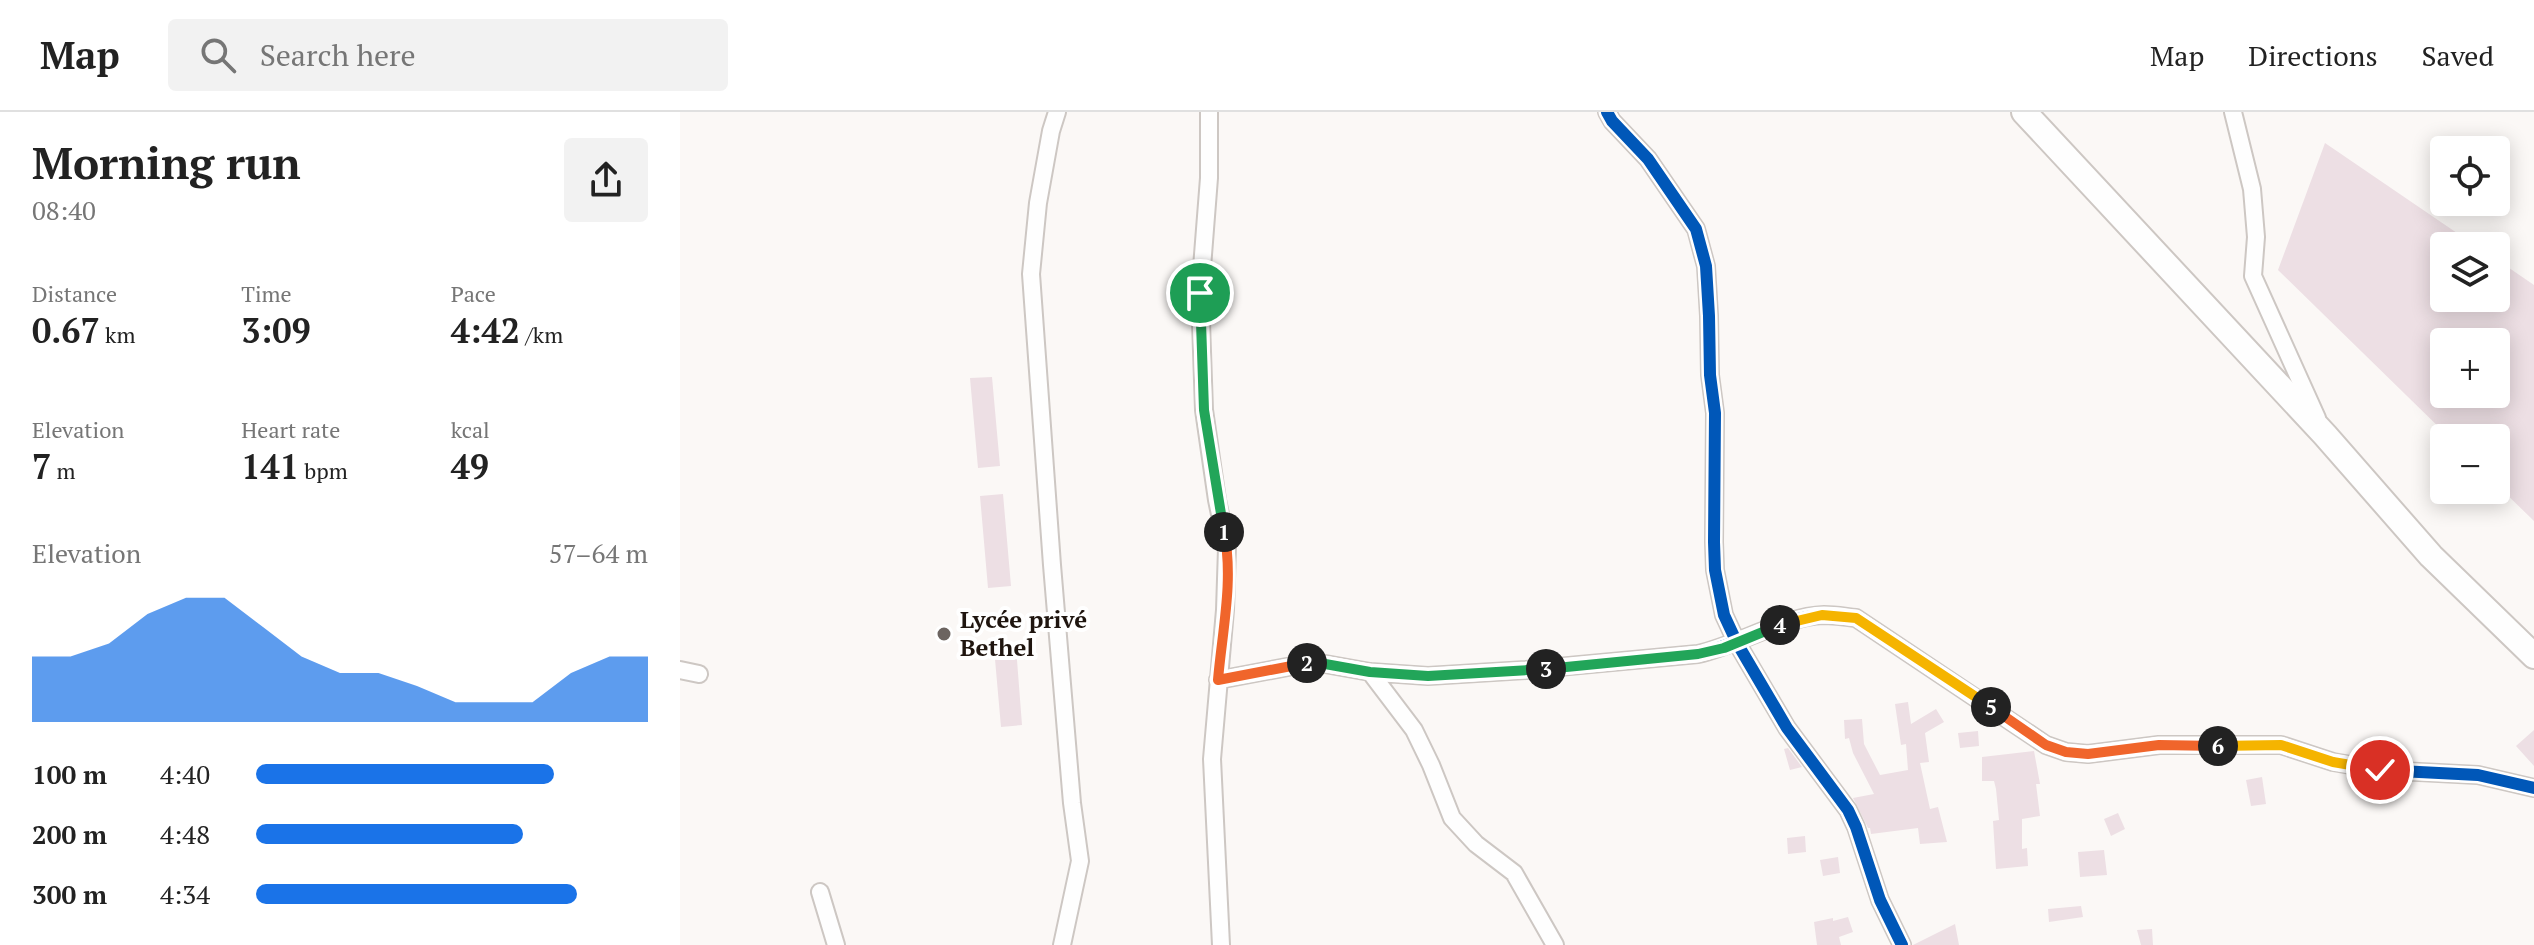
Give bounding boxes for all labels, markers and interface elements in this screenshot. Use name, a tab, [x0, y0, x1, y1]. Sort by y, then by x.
search box	[168, 19, 728, 91]
text: Map	[40, 30, 120, 80]
icon: search	[196, 33, 240, 77]
text: Search here	[260, 35, 416, 75]
text: Map	[2150, 37, 2204, 74]
text: Directions	[2248, 37, 2378, 74]
text: Saved	[2422, 37, 2494, 74]
text: Morning run	[32, 133, 301, 192]
map controls	[2430, 136, 2510, 504]
button: locate	[2430, 136, 2510, 216]
button: share	[564, 138, 648, 222]
text: 08:40	[32, 193, 96, 227]
button: layers	[2430, 232, 2510, 312]
pin	[1166, 259, 1234, 327]
icon: arrive	[1178, 271, 1222, 315]
text: Distance	[32, 279, 117, 308]
text: Time	[241, 279, 292, 308]
text: Pace	[451, 279, 496, 308]
text: 0.67	[32, 308, 100, 353]
text: 3:09	[241, 308, 311, 353]
text: 4:42	[451, 308, 520, 353]
text: km	[100, 320, 135, 349]
text: /km	[520, 320, 563, 349]
button: +	[2430, 328, 2510, 408]
text: Elevation	[32, 415, 124, 444]
text: Heart rate	[241, 415, 340, 444]
text: kcal	[451, 415, 490, 444]
button: −	[2430, 424, 2510, 504]
text: 7	[32, 444, 51, 489]
text: 141	[241, 444, 299, 489]
text: 49	[451, 444, 489, 489]
text: m	[51, 456, 76, 485]
text: bpm	[299, 456, 348, 485]
pin: 1	[1204, 512, 1244, 552]
text: 1	[1218, 517, 1230, 546]
text: Elevation	[32, 536, 141, 570]
text: 57–64 m	[549, 536, 648, 570]
place label: Lycée privé Bethel	[960, 603, 1087, 663]
pin: 4	[1760, 605, 1800, 645]
text: 4	[1774, 610, 1786, 639]
marker: Lycée privé Bethel	[935, 625, 953, 643]
pin: 2	[1287, 643, 1327, 683]
text: 2	[1301, 648, 1313, 677]
pin: 3	[1526, 649, 1566, 689]
text: 3	[1540, 654, 1552, 683]
pin: 5	[1971, 687, 2011, 727]
text: 5	[1985, 692, 1997, 721]
pin: 6	[2198, 726, 2238, 766]
text: 6	[2212, 731, 2224, 760]
pin	[2346, 736, 2414, 804]
icon: check	[2358, 748, 2402, 792]
text: 100 m	[32, 757, 107, 791]
text: 4:40	[160, 757, 210, 791]
text: 200 m	[32, 817, 107, 851]
text: 4:48	[160, 817, 210, 851]
text: 300 m	[32, 877, 107, 911]
text: 4:34	[160, 877, 210, 911]

